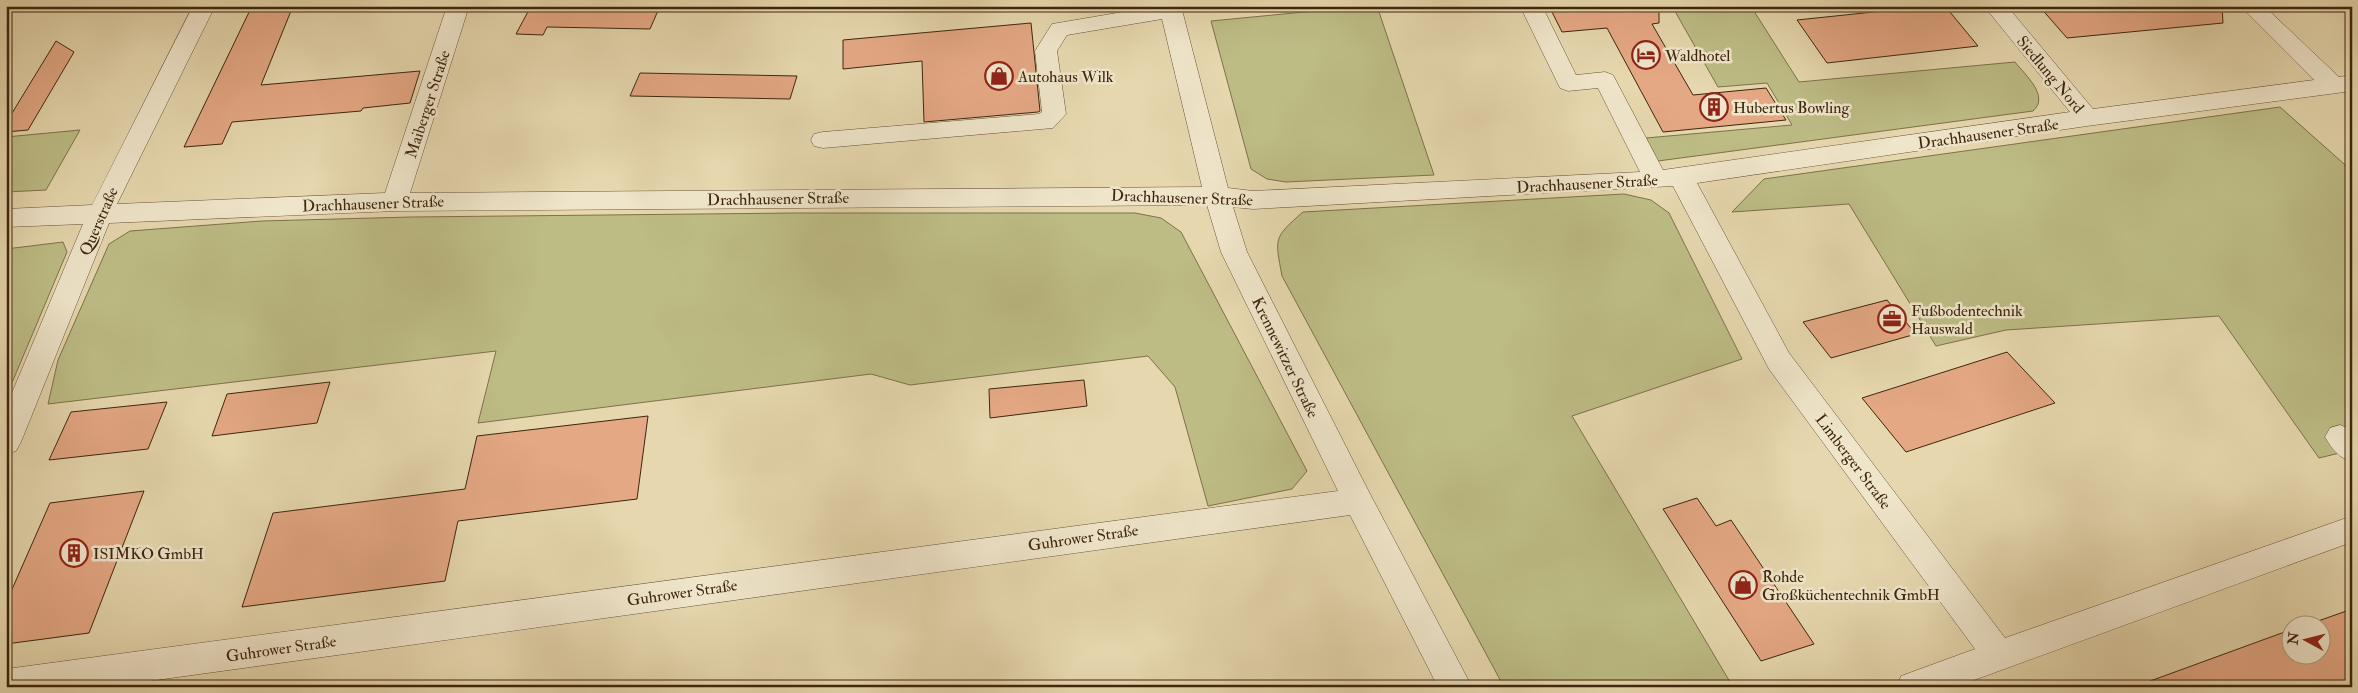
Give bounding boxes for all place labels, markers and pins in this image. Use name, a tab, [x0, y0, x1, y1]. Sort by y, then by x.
hotel icon: Waldhotel	[1631, 40, 1661, 70]
place label: Waldhotel	[1664, 46, 1730, 66]
shop icon: Autohaus Wilk	[984, 61, 1014, 91]
place label: Autohaus Wilk	[1017, 67, 1114, 87]
building icon: Hubertus Bowling	[1699, 92, 1729, 122]
place label: Hubertus Bowling	[1733, 98, 1851, 118]
place label: Fußbodentechnik Hauswald	[1911, 301, 2023, 339]
office icon: Fußbodentechnik Hauswald	[1877, 304, 1907, 334]
building icon: ISIMKO GmbH	[59, 538, 89, 568]
place label: ISIMKO GmbH	[93, 544, 204, 564]
place label: Rohde Großküchentechnik GmbH	[1762, 567, 1940, 605]
shop icon: Rohde Großküchentechnik GmbH	[1728, 570, 1758, 600]

